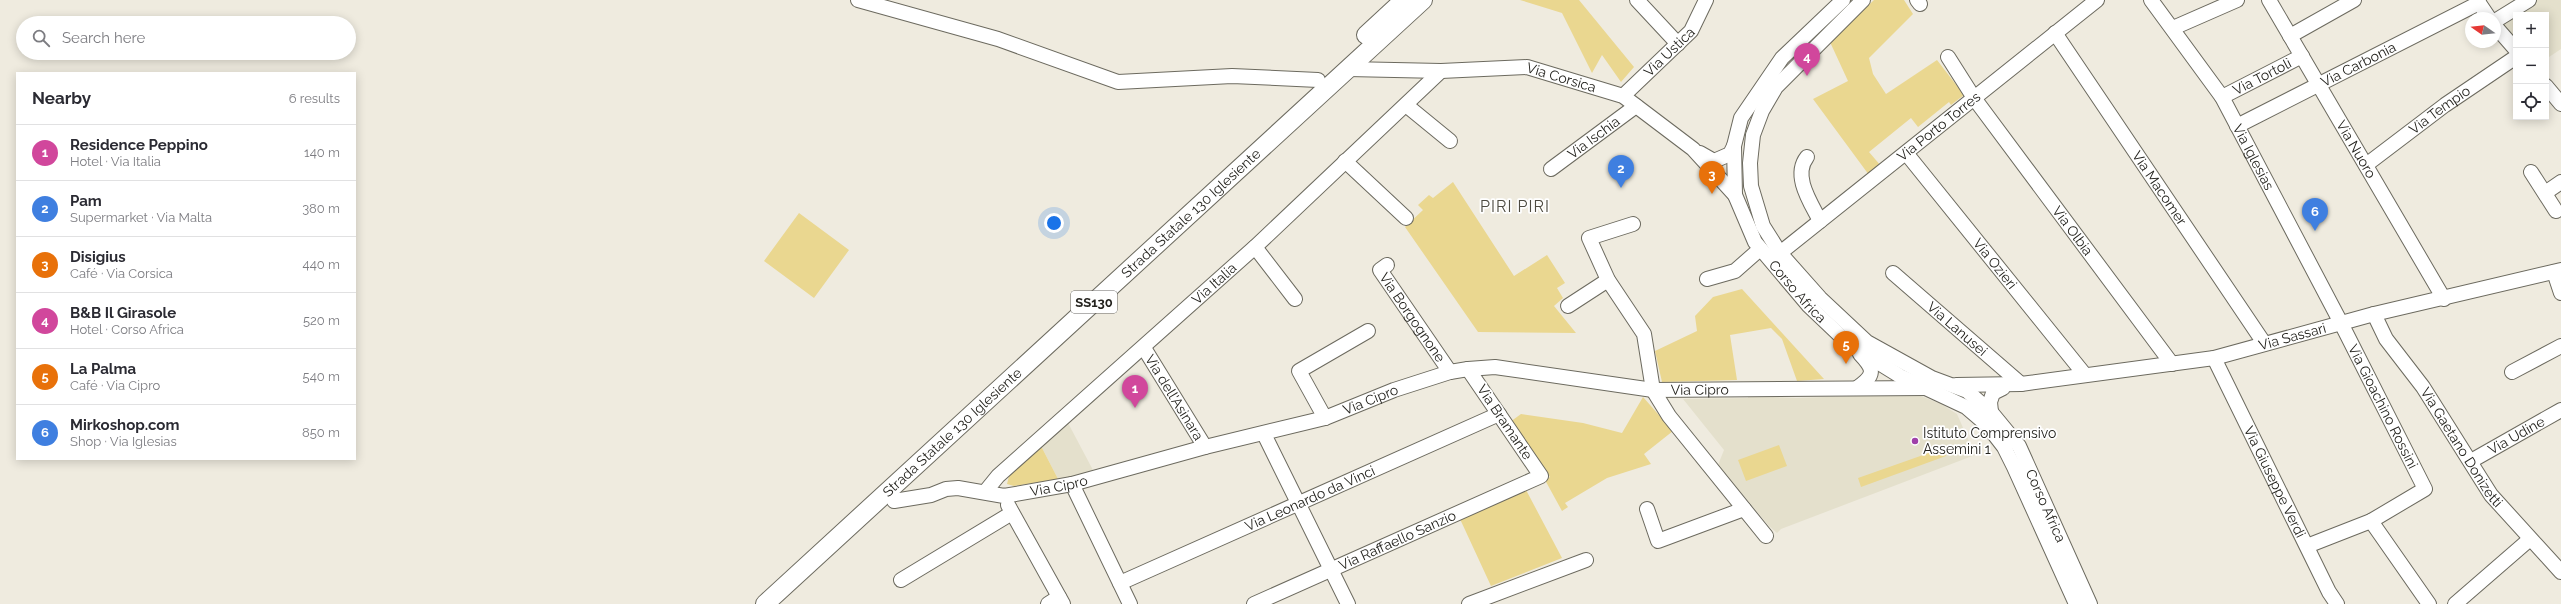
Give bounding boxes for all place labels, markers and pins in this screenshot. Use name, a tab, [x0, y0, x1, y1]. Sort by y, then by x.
pin: 4	[1794, 43, 1820, 76]
pin: 2	[1608, 155, 1634, 188]
pin: 3	[1699, 161, 1725, 194]
pin: 6	[2302, 198, 2328, 231]
pin: 5	[1833, 331, 1859, 364]
pin: 1	[1122, 375, 1148, 408]
place label: Istituto Comprensivo Assemini 1	[1923, 425, 2056, 457]
marker: Istituto Comprensivo Assemini 1	[1910, 436, 1920, 446]

